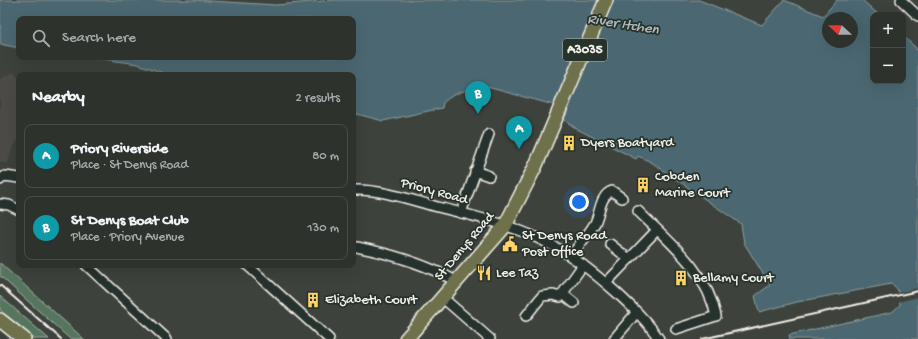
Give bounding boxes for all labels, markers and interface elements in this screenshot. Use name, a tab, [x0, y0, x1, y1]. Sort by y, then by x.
water label: River Itchen	[586, 10, 661, 40]
north arrow	[822, 12, 858, 48]
map controls	[870, 12, 906, 84]
button: +	[870, 12, 906, 48]
search box	[16, 16, 356, 60]
icon: search	[30, 27, 52, 49]
text: Search here	[62, 29, 136, 47]
road number: A3035	[563, 39, 607, 61]
button: −	[870, 48, 906, 84]
pin: B	[465, 81, 491, 114]
text: Nearby	[32, 88, 85, 108]
text: 2 results	[295, 91, 340, 106]
pin: A	[506, 116, 532, 149]
building icon: Dyers Boatyard	[560, 134, 578, 152]
place label: Dyers Boatyard	[580, 135, 675, 152]
text: Priory Riverside	[71, 140, 168, 158]
text: A	[42, 149, 50, 164]
text: 80 m	[312, 149, 339, 164]
text: Place · St Denys Road	[71, 158, 188, 173]
place label: Cobden Marine Court	[655, 169, 731, 202]
street label: Priory Road	[398, 175, 471, 210]
building icon: Cobden Marine Court	[634, 176, 652, 194]
your location	[569, 192, 589, 212]
street label: St Denys Road	[431, 208, 500, 285]
text: St Denys Boat Club	[71, 212, 189, 230]
text: B	[43, 221, 49, 236]
text: 130 m	[307, 221, 339, 236]
place label: St Denys Road Post Office	[521, 228, 608, 261]
text: Place · Priory Avenue	[71, 230, 184, 245]
public building icon: St Denys Road Post Office	[501, 235, 519, 253]
restaurant icon: Lee Taz	[475, 264, 493, 282]
place label: Lee Taz	[496, 265, 539, 282]
building icon: Bellamy Court	[672, 269, 690, 287]
place label: Bellamy Court	[692, 270, 775, 287]
building icon: Elizabeth Court	[304, 291, 322, 309]
place label: Elizabeth Court	[325, 292, 418, 309]

